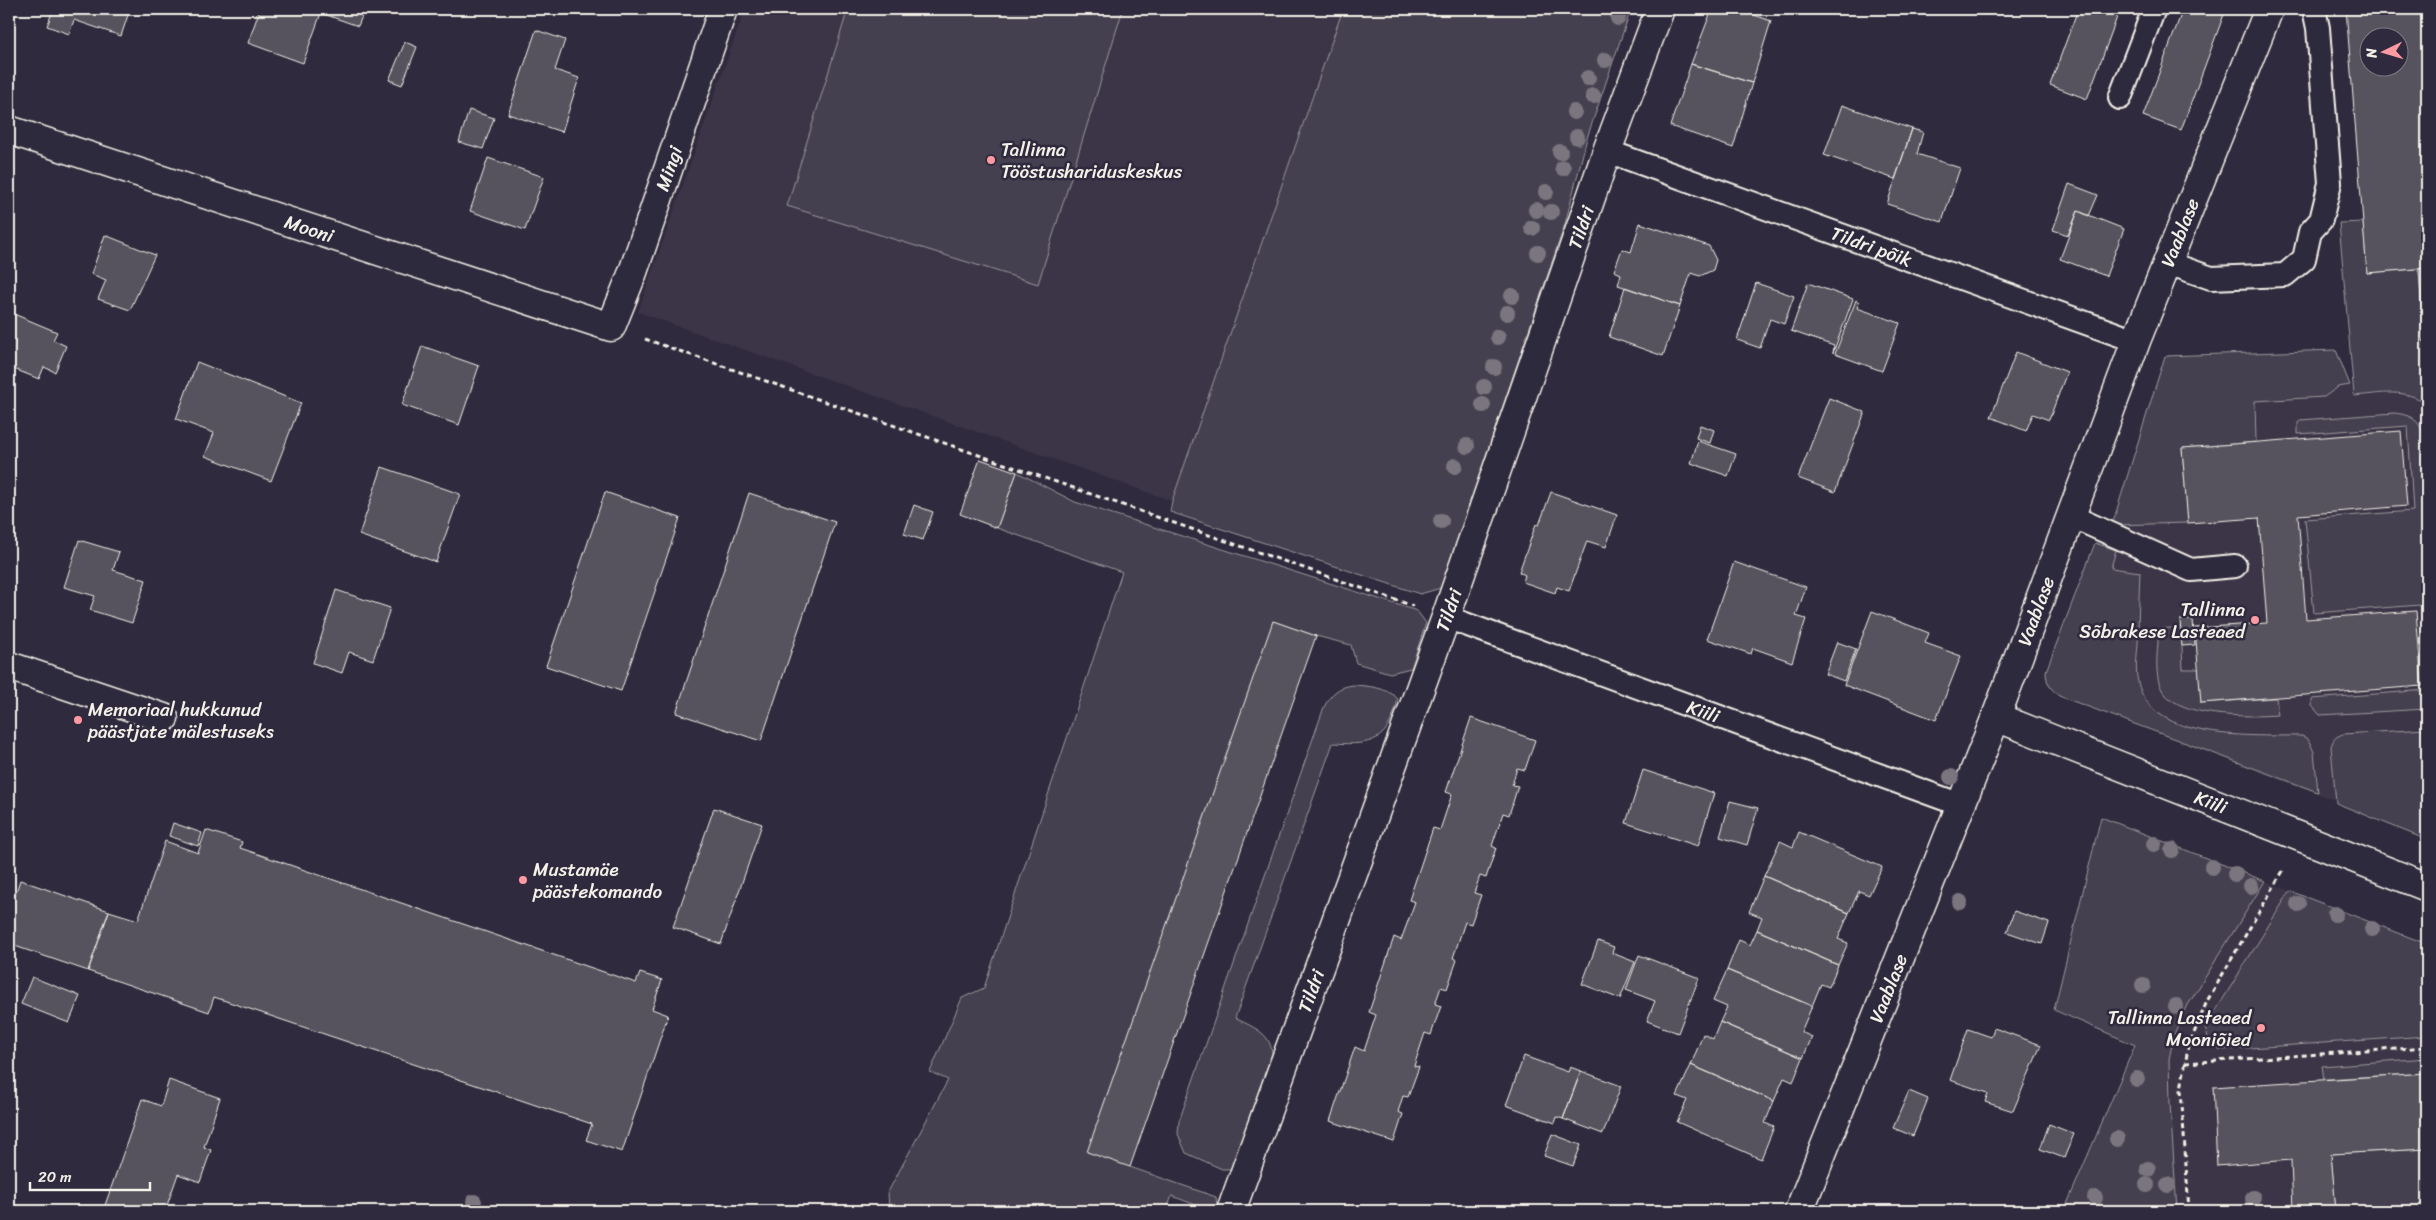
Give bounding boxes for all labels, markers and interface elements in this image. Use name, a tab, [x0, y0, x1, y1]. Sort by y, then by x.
north arrow	[2358, 28, 2408, 78]
text: N	[2359, 47, 2385, 60]
place label: Tallinna Tööstushariduskeskus	[1001, 133, 1183, 188]
street label: Mingi	[645, 141, 692, 196]
marker: Tallinna Tööstushariduskeskus	[985, 154, 997, 166]
street label: Vaablase	[2151, 193, 2208, 272]
street label: Tildri	[1558, 200, 1604, 254]
street label: Mooni	[280, 205, 339, 252]
street label: Tildri põik	[1826, 216, 1917, 276]
street label: Vaablase	[2007, 571, 2064, 650]
street label: Tildri	[1425, 583, 1471, 637]
place label: Tallinna Sõbrakese Lasteaed	[2079, 593, 2247, 648]
marker: Tallinna Sõbrakese Lasteaed	[2249, 614, 2261, 626]
street label: Kiili	[1682, 690, 1725, 732]
place label: Memoriaal hukkunud päästjate mälestuseks	[87, 693, 274, 748]
marker: Memoriaal hukkunud päästjate mälestuseks	[72, 714, 84, 726]
street label: Kiili	[2190, 780, 2233, 823]
place label: Mustamäe päästekomando	[532, 853, 662, 908]
marker: Mustamäe päästekomando	[517, 874, 529, 886]
street label: Vaablase	[1859, 948, 1917, 1028]
street label: Tildri	[1288, 964, 1334, 1017]
place label: Tallinna Lasteaed Mooniõied	[2108, 1001, 2253, 1056]
marker: Tallinna Lasteaed Mooniõied	[2255, 1022, 2267, 1034]
scale bar	[30, 1160, 150, 1192]
text: 20 m	[38, 1164, 72, 1190]

